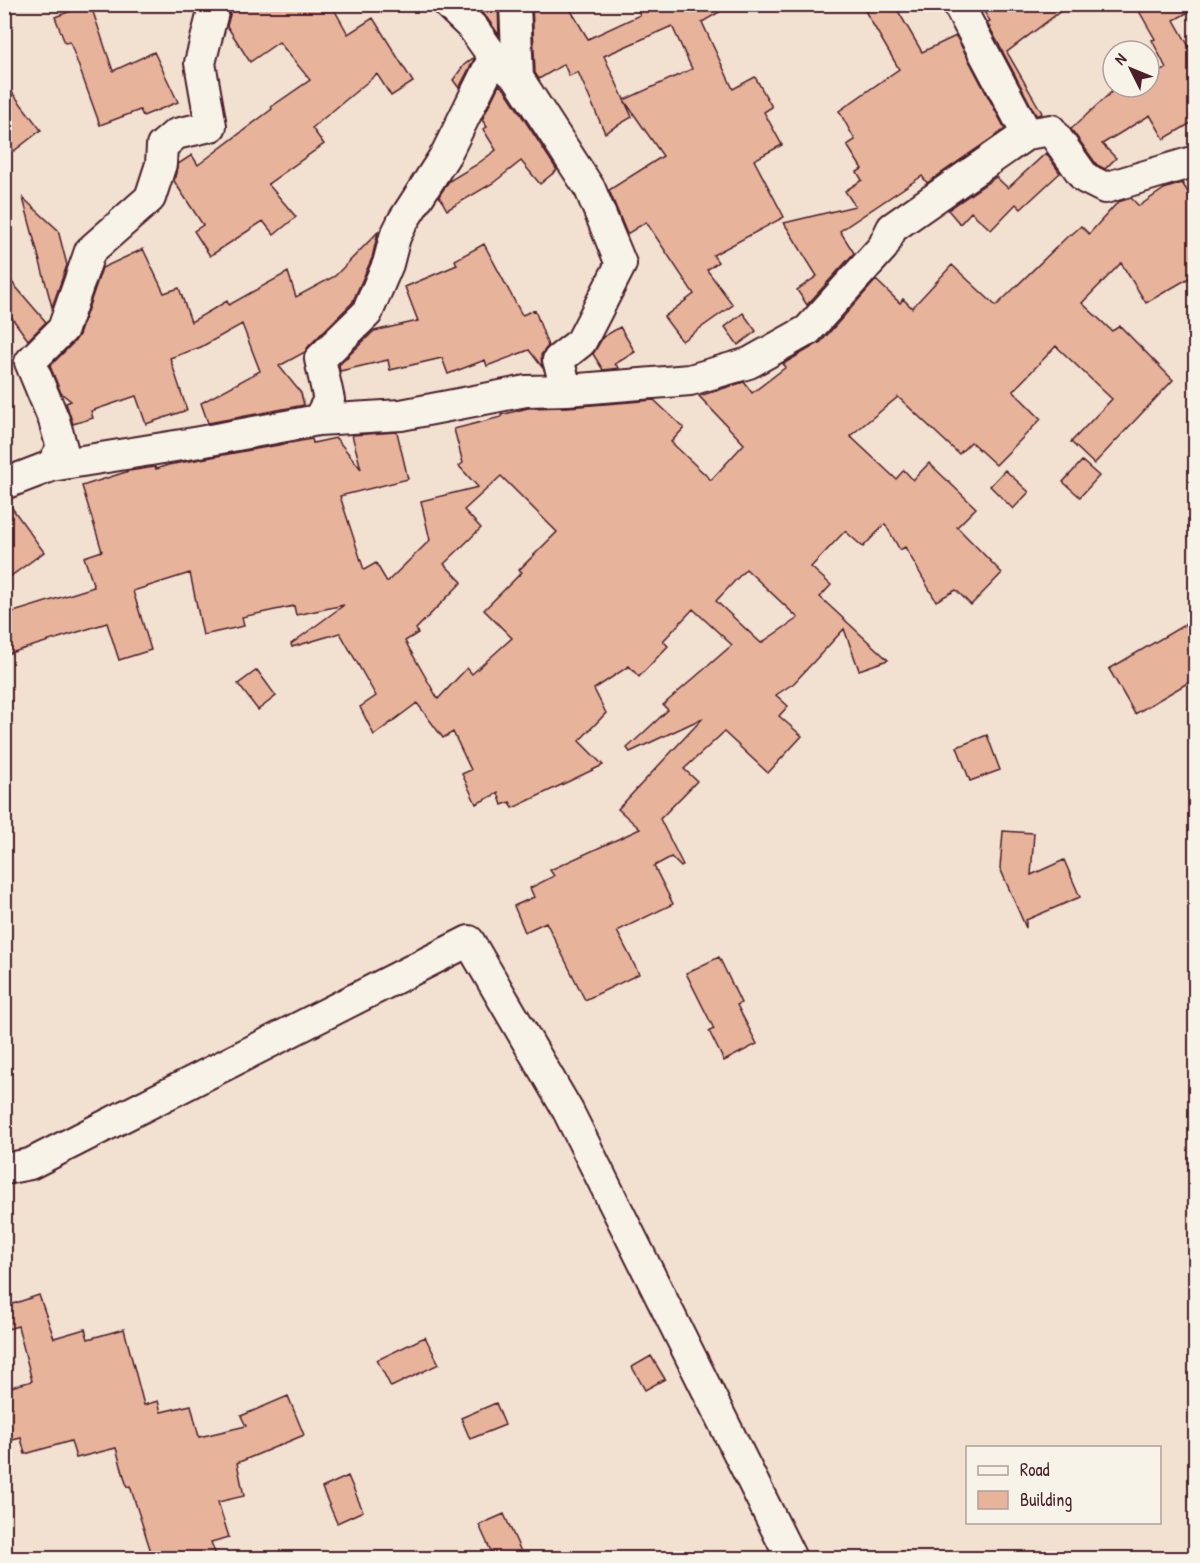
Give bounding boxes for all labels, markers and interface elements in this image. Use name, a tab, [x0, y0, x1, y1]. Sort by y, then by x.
north arrow	[1101, 39, 1161, 99]
text: N	[1109, 48, 1131, 69]
legend	[966, 1446, 1161, 1524]
text: Road	[1020, 1457, 1050, 1482]
text: Building	[1020, 1487, 1072, 1512]

